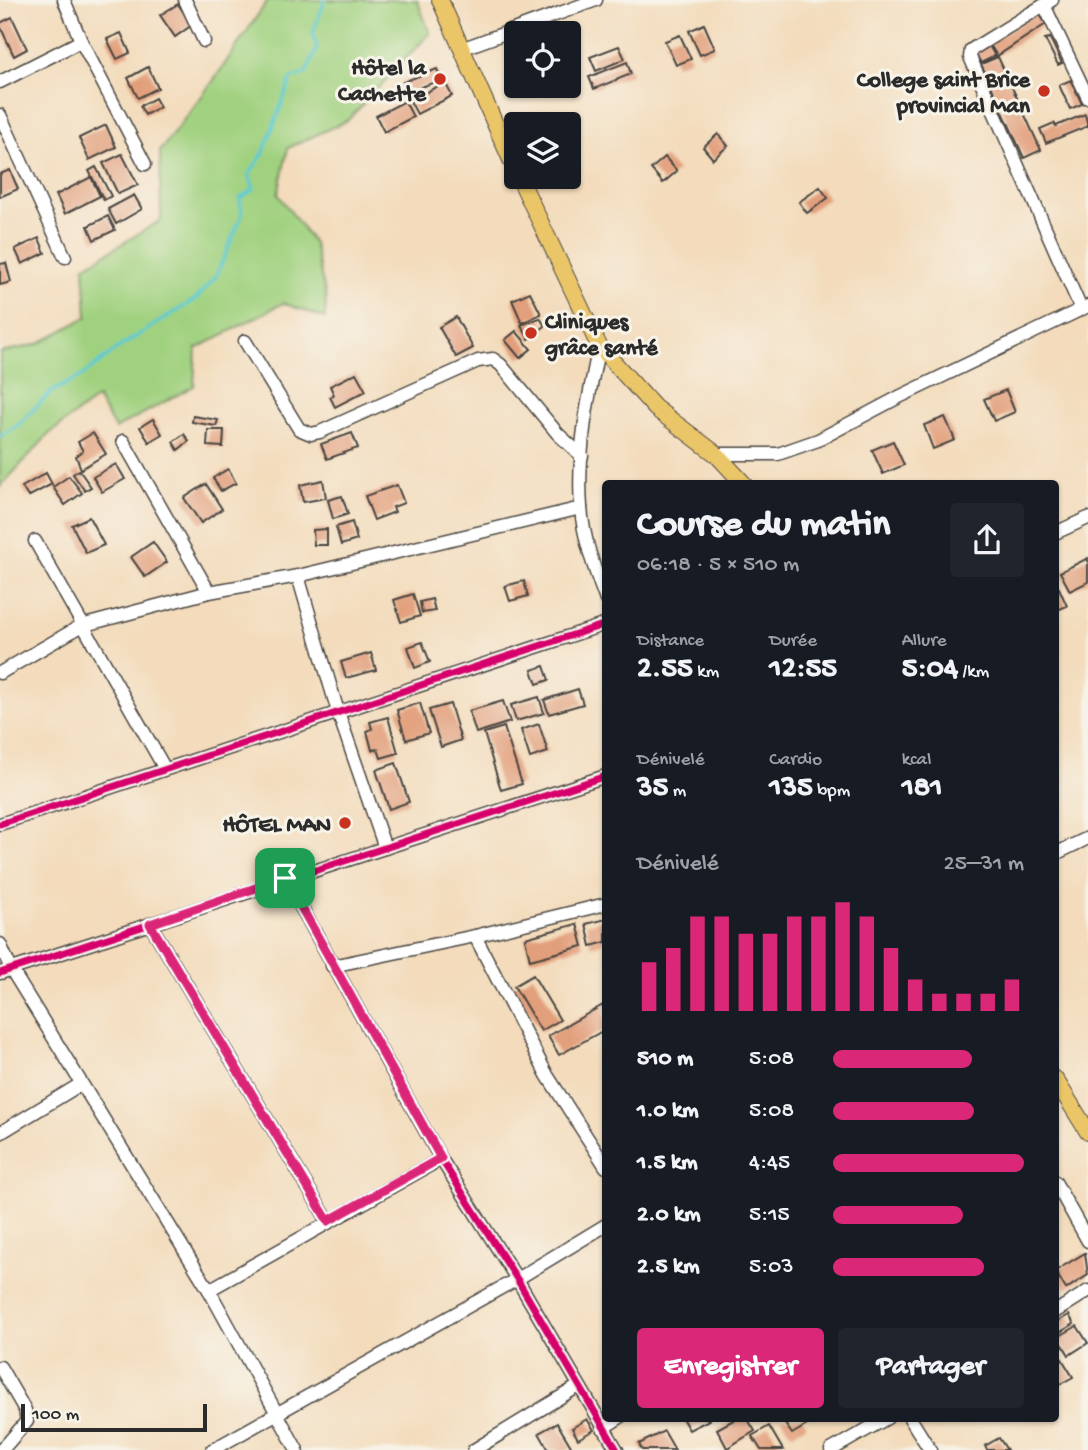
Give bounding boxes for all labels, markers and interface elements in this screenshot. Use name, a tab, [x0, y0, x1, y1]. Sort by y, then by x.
map controls	[504, 21, 581, 189]
button: locate	[504, 21, 581, 98]
place label: Hôtel la Cachette	[338, 56, 427, 109]
place label: College saint Brice provincial Man	[857, 68, 1031, 121]
marker: Hôtel la Cachette	[432, 71, 448, 87]
marker: College saint Brice provincial Man	[1036, 83, 1052, 99]
button: layers	[504, 112, 581, 189]
place label: Cliniques grâce santé	[544, 310, 659, 363]
marker: Cliniques grâce santé	[523, 325, 539, 341]
button: share	[950, 503, 1024, 577]
text: Course du matin	[637, 504, 890, 548]
text: 06:18 · 5 × 510 m	[637, 552, 799, 579]
text: Distance	[637, 630, 704, 653]
text: Durée	[769, 630, 817, 653]
text: Allure	[902, 630, 947, 653]
text: 2.55	[637, 653, 693, 688]
text: 12:55	[769, 653, 837, 688]
text: 5:04	[902, 653, 958, 688]
text: km	[693, 661, 719, 684]
text: /km	[958, 661, 989, 684]
text: Dénivelé	[637, 749, 705, 772]
text: Cardio	[769, 749, 822, 772]
text: kcal	[902, 749, 931, 772]
text: 35	[637, 772, 668, 807]
text: 135	[769, 772, 813, 807]
text: 181	[902, 772, 942, 807]
text: m	[668, 780, 686, 803]
text: bpm	[813, 780, 850, 803]
place label: HÔTEL MAN	[222, 813, 331, 840]
marker: HÔTEL MAN	[337, 815, 353, 831]
pin	[255, 848, 315, 908]
text: Dénivelé	[637, 851, 719, 878]
text: 25–31 m	[944, 851, 1024, 878]
icon: arrive	[266, 859, 304, 897]
text: 510 m	[637, 1046, 693, 1073]
text: 5:08	[749, 1046, 794, 1073]
text: 1.0 km	[637, 1098, 699, 1125]
text: 5:08	[749, 1098, 794, 1125]
text: 1.5 km	[637, 1150, 698, 1177]
text: 4:45	[749, 1150, 790, 1177]
text: 2.0 km	[637, 1202, 701, 1229]
text: 5:15	[749, 1202, 790, 1229]
text: 2.5 km	[637, 1254, 700, 1281]
text: 5:03	[749, 1254, 793, 1281]
button: Enregistrer	[637, 1328, 824, 1408]
button: Partager	[838, 1328, 1024, 1408]
scale bar	[21, 1401, 206, 1433]
text: 100 m	[32, 1404, 79, 1427]

